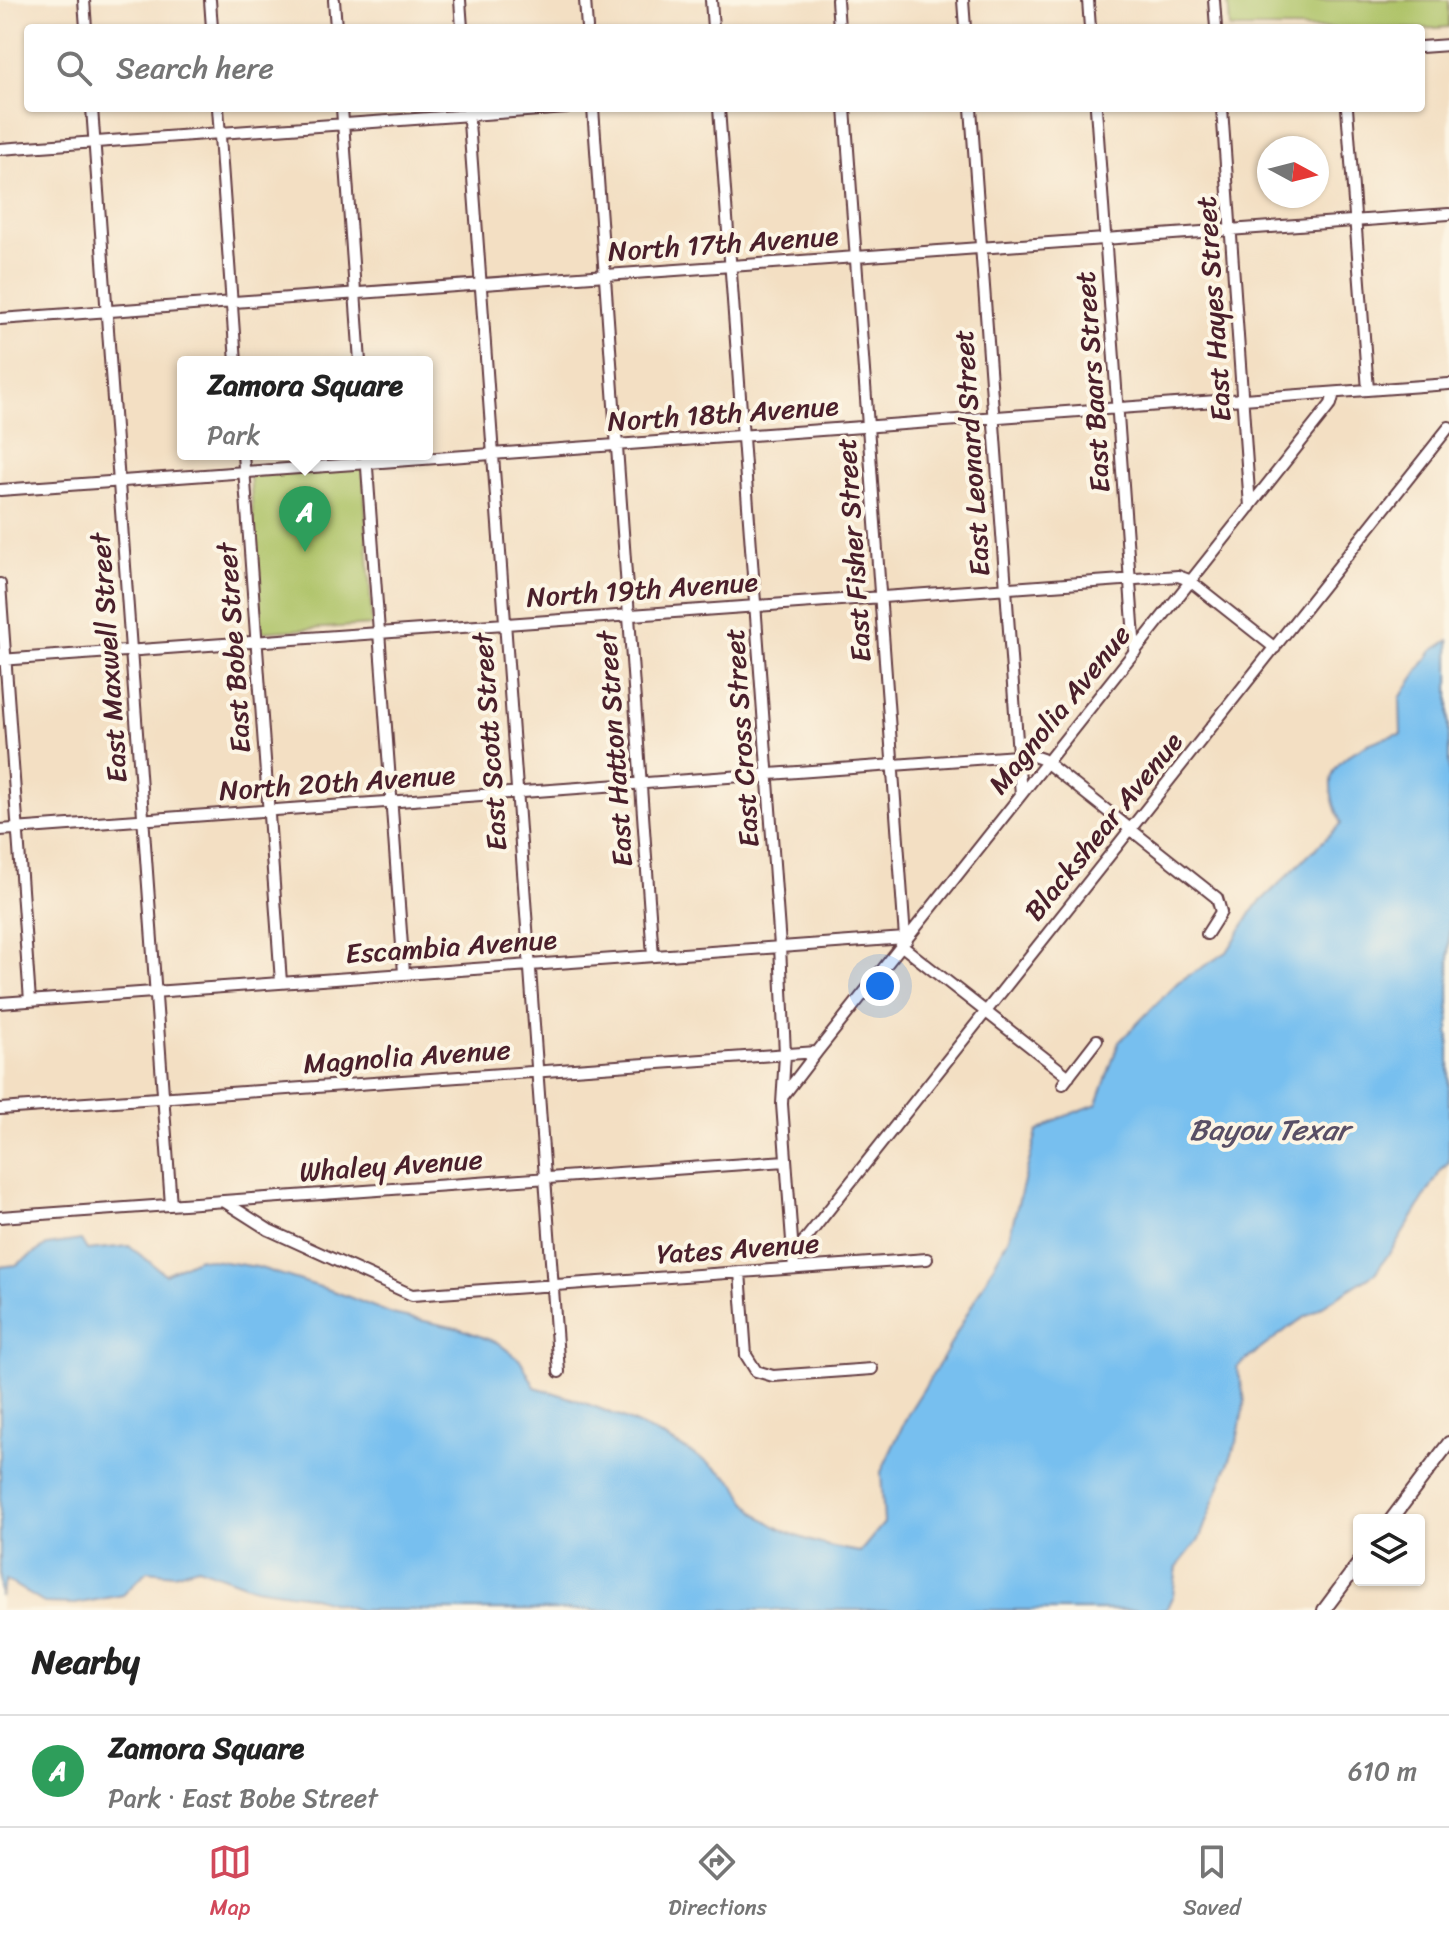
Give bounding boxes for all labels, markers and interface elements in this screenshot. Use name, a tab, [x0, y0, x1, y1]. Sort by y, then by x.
search box	[24, 24, 1425, 112]
text: Search here	[116, 41, 274, 95]
icon: search	[52, 46, 96, 90]
north arrow	[1257, 136, 1329, 208]
street label: East Hayes Street	[1181, 194, 1246, 423]
street label: North 17th Avenue	[606, 211, 840, 276]
street label: East Baars Street	[1060, 270, 1125, 494]
street label: East Leonard Street	[938, 328, 1005, 578]
popup	[177, 356, 433, 460]
text: Zamora Square	[207, 358, 403, 412]
street label: North 18th Avenue	[606, 381, 840, 446]
text: Park	[207, 412, 260, 458]
street label: East Fisher Street	[821, 436, 886, 664]
pin: A	[279, 486, 331, 552]
street label: East Maxwell Street	[75, 530, 142, 785]
street label: East Bobe Street	[202, 539, 265, 755]
street label: North 19th Avenue	[525, 557, 760, 622]
street label: Magnolia Avenue	[975, 613, 1144, 805]
street label: East Hatton Street	[582, 627, 647, 869]
street label: East Cross Street	[709, 627, 774, 849]
street label: East Scott Street	[457, 629, 522, 853]
street label: Blackshear Avenue	[1011, 720, 1196, 932]
street label: North 20th Avenue	[217, 750, 457, 815]
street label: Escambia Avenue	[344, 915, 558, 978]
your location	[860, 966, 900, 1006]
street label: Magnolia Avenue	[302, 1025, 512, 1088]
water label: Bayou Texar	[1189, 1103, 1354, 1157]
street label: Whaley Avenue	[298, 1135, 484, 1196]
street label: Yates Avenue	[655, 1218, 821, 1279]
map controls	[1353, 1514, 1425, 1586]
button: layers	[1353, 1514, 1425, 1586]
text: Nearby	[32, 1632, 140, 1692]
text: Zamora Square	[108, 1721, 304, 1775]
text: A	[49, 1748, 67, 1794]
text: 610 m	[1348, 1748, 1417, 1794]
text: Park · East Bobe Street	[108, 1775, 378, 1821]
tab: Map	[208, 1840, 252, 1927]
tab: Directions	[668, 1840, 767, 1927]
tab: Saved	[1183, 1840, 1241, 1927]

